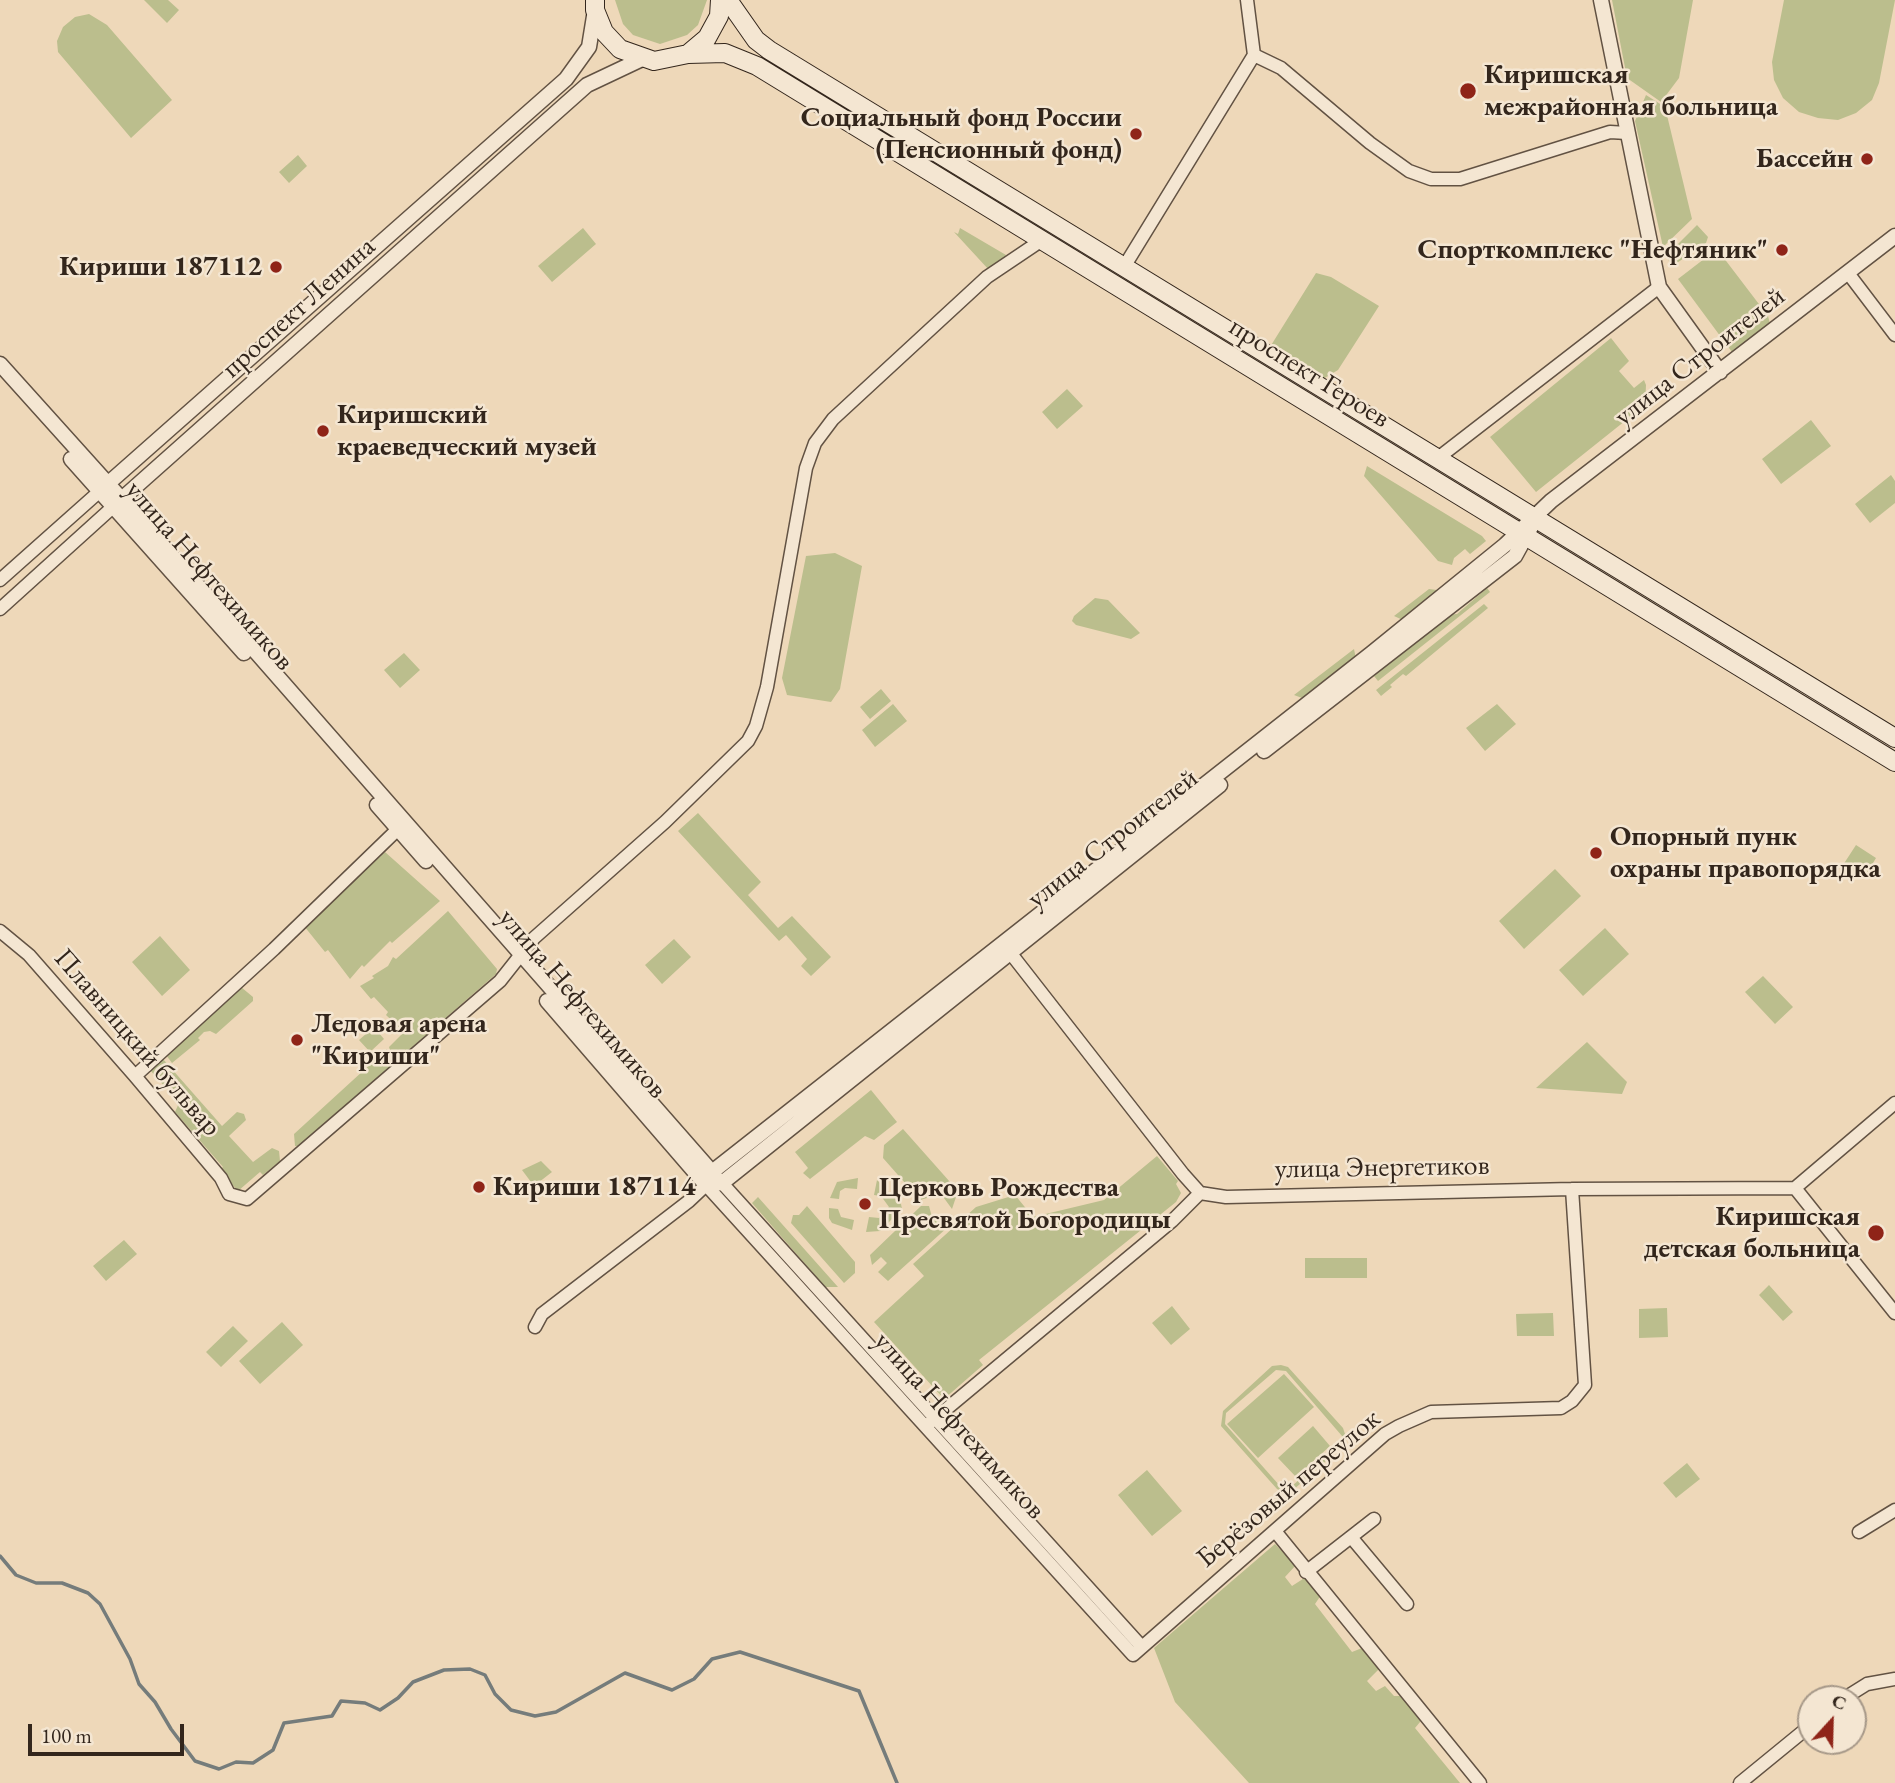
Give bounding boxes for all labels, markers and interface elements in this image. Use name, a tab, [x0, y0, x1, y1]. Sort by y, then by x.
place label: Киришская межрайонная больница	[1484, 58, 1778, 124]
marker: Киришская межрайонная больница	[1458, 81, 1478, 101]
place label: Социальный фонд России (Пенсионный фонд)	[801, 101, 1122, 167]
marker: Социальный фонд России (Пенсионный фонд)	[1128, 126, 1144, 142]
place label: Бассейн	[1756, 142, 1853, 176]
marker: Бассейн	[1859, 151, 1875, 167]
street label: проспект Ленина	[215, 230, 383, 386]
place label: Спорткомплекс "Нефтяник"	[1418, 233, 1768, 267]
marker: Спорткомплекс "Нефтяник"	[1774, 242, 1790, 258]
place label: Кириши 187112	[59, 250, 262, 284]
marker: Кириши 187112	[268, 259, 284, 275]
street label: улица Строителей	[1608, 280, 1792, 434]
street label: проспект Героев	[1223, 310, 1395, 436]
place label: Киришский краеведческий музей	[337, 398, 597, 464]
marker: Киришский краеведческий музей	[315, 423, 331, 439]
street label: улица Нефтехимиков	[117, 474, 301, 678]
street label: улица Строителей	[1021, 762, 1205, 916]
place label: Опорный пунк охраны правопорядка	[1610, 820, 1881, 886]
marker: Опорный пунк охраны правопорядка	[1588, 845, 1604, 861]
street label: улица Нефтехимиков	[490, 902, 674, 1106]
street label: Плавницкий бульвар	[46, 942, 228, 1144]
place label: Ледовая арена "Кириши"	[311, 1007, 487, 1073]
marker: Ледовая арена "Кириши"	[289, 1032, 305, 1048]
street label: улица Энергетиков	[1274, 1149, 1490, 1187]
place label: Кириши 187114	[493, 1170, 696, 1204]
place label: Церковь Рождества Пресвятой Богородицы	[879, 1171, 1171, 1237]
marker: Кириши 187114	[471, 1179, 487, 1195]
marker: Церковь Рождества Пресвятой Богородицы	[857, 1196, 873, 1212]
place label: Киришская детская больница	[1644, 1200, 1860, 1266]
marker: Киришская детская больница	[1866, 1223, 1886, 1243]
street label: улица Нефтехимиков	[866, 1325, 1052, 1527]
street label: Берёзовый переулок	[1190, 1402, 1388, 1576]
north arrow	[1797, 1685, 1867, 1755]
text: С	[1828, 1688, 1850, 1716]
scale bar	[32, 1710, 187, 1754]
text: 100 m	[41, 1722, 92, 1749]

